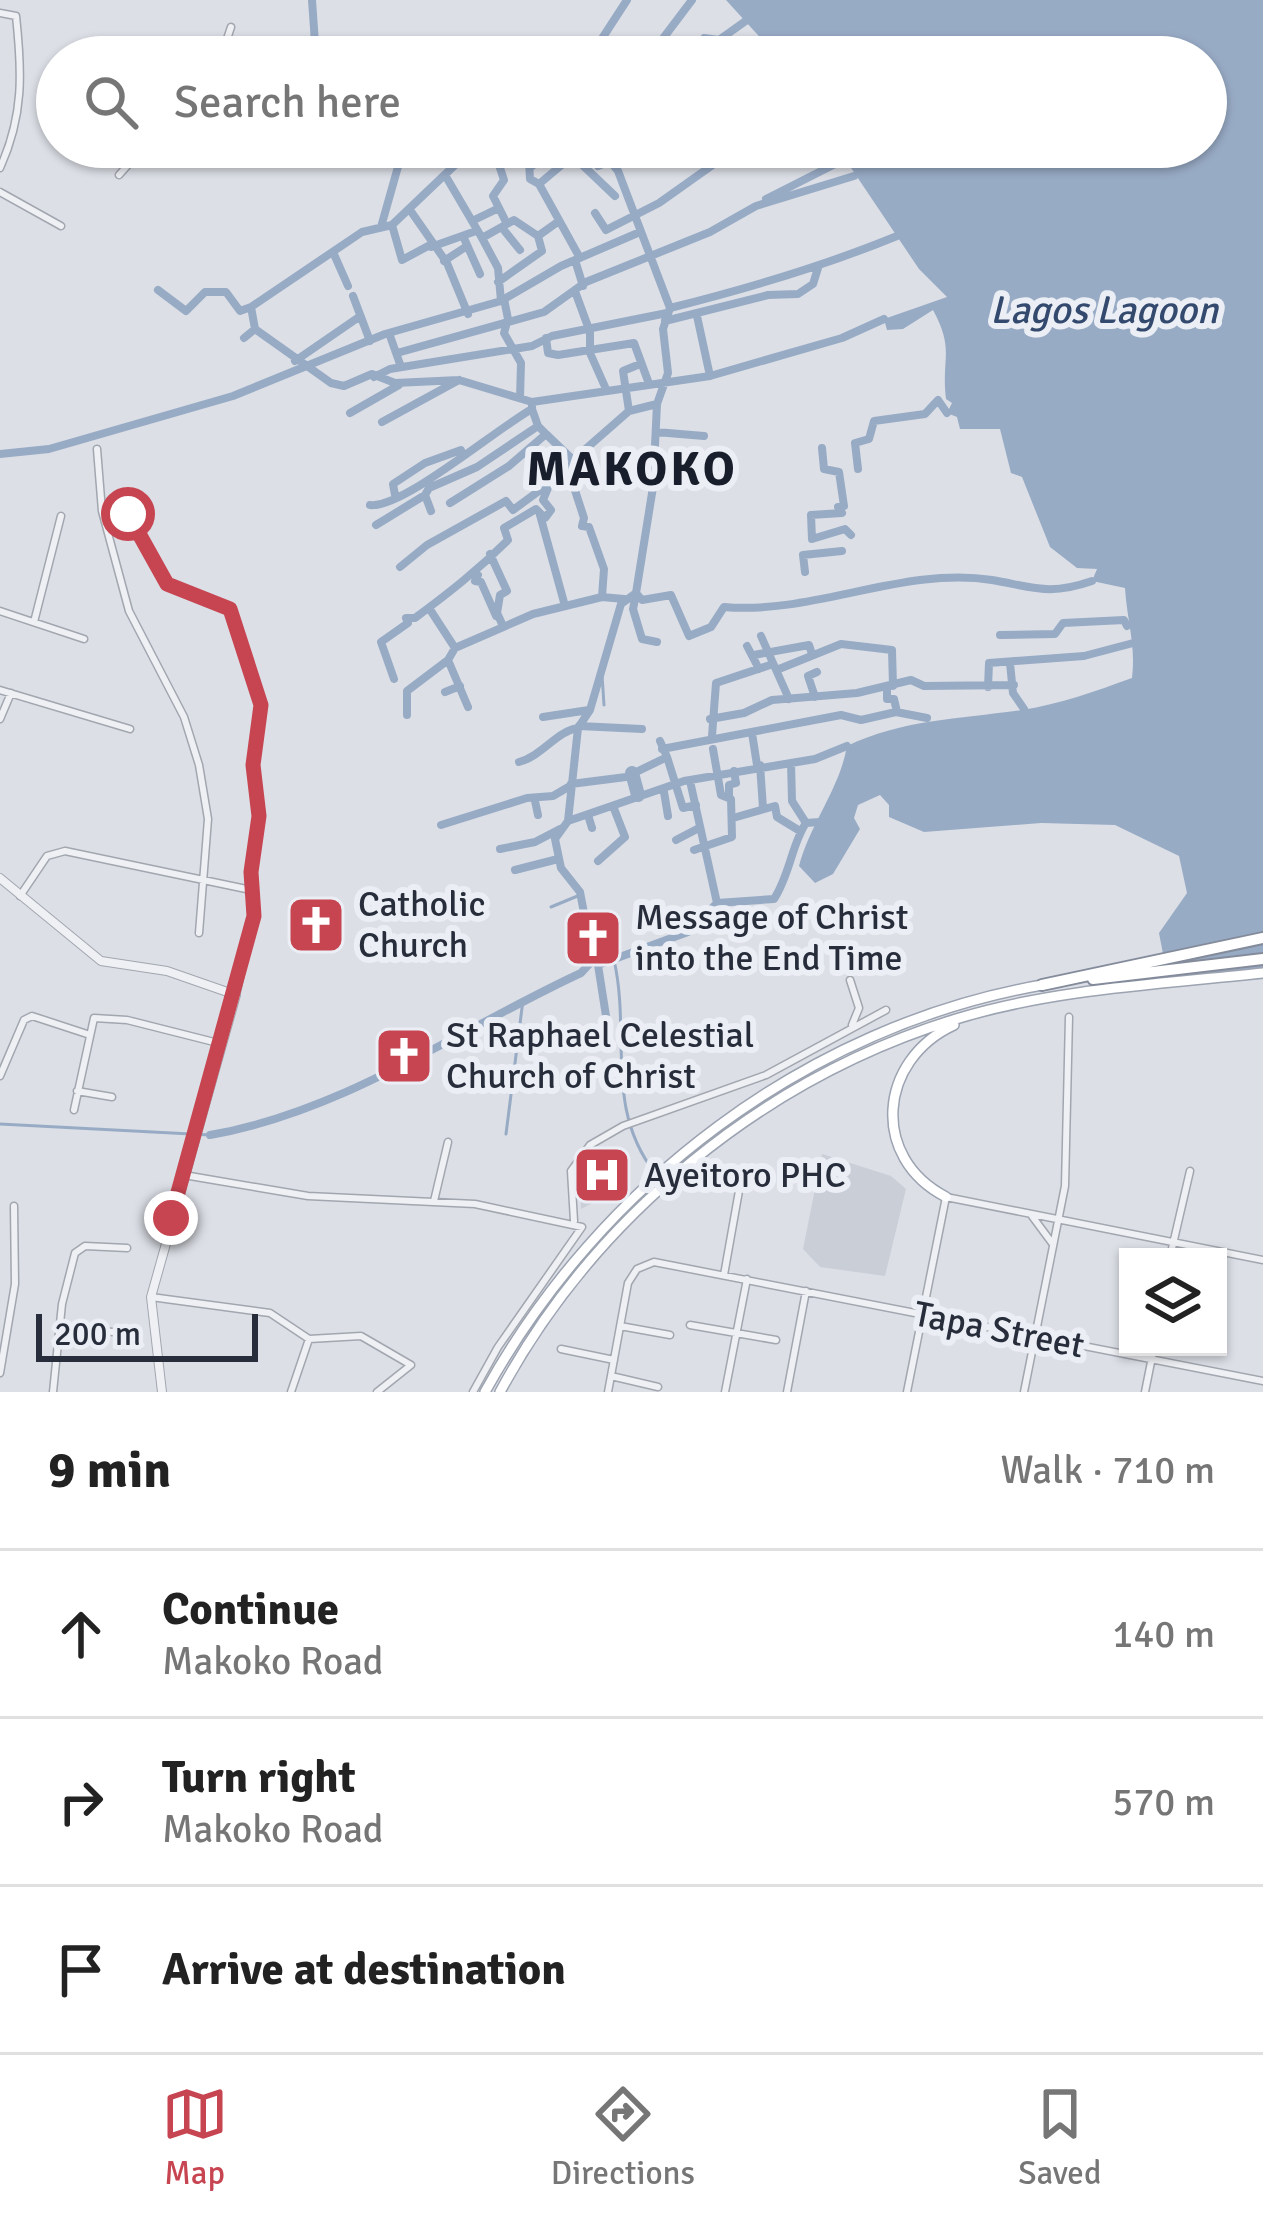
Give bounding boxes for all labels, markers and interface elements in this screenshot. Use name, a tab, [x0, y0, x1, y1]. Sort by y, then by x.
search box	[36, 36, 1227, 168]
icon: search	[78, 69, 144, 135]
text: Search here	[174, 75, 401, 130]
water label: Lagos Lagoon	[990, 286, 1220, 334]
district label: MAKOKO	[526, 440, 738, 499]
route start	[101, 487, 155, 541]
place label: Catholic Church	[358, 882, 485, 968]
church icon: Catholic Church	[285, 894, 347, 956]
place label: Message of Christ into the End Time	[635, 895, 908, 981]
church icon: Message of Christ into the End Time	[562, 907, 624, 969]
place label: St Raphael Celestial Church of Christ	[446, 1013, 754, 1099]
church icon: St Raphael Celestial Church of Christ	[373, 1025, 435, 1087]
hospital icon: Ayeitoro PHC	[571, 1144, 633, 1206]
place label: Ayeitoro PHC	[644, 1153, 846, 1198]
route end	[144, 1191, 198, 1245]
map controls	[1119, 1248, 1227, 1356]
button: layers	[1119, 1248, 1227, 1356]
street label: Tapa Street	[910, 1291, 1088, 1369]
scale bar	[36, 1308, 258, 1361]
text: 200 m	[54, 1314, 141, 1355]
text: 9 min	[48, 1439, 171, 1502]
text: Walk · 710 m	[1001, 1446, 1215, 1494]
text: Continue	[162, 1582, 339, 1637]
icon: ahead	[48, 1601, 114, 1667]
text: 140 m	[1112, 1610, 1215, 1658]
text: Makoko Road	[162, 1637, 383, 1685]
text: Turn right	[162, 1750, 356, 1805]
icon: right	[48, 1769, 114, 1835]
text: 570 m	[1112, 1778, 1215, 1826]
text: Makoko Road	[162, 1805, 383, 1853]
icon: arrive	[48, 1937, 114, 2003]
text: Arrive at destination	[162, 1942, 566, 1997]
tab: Map	[162, 2081, 228, 2194]
tab: Directions	[551, 2081, 695, 2194]
tab: Saved	[1018, 2081, 1101, 2194]

